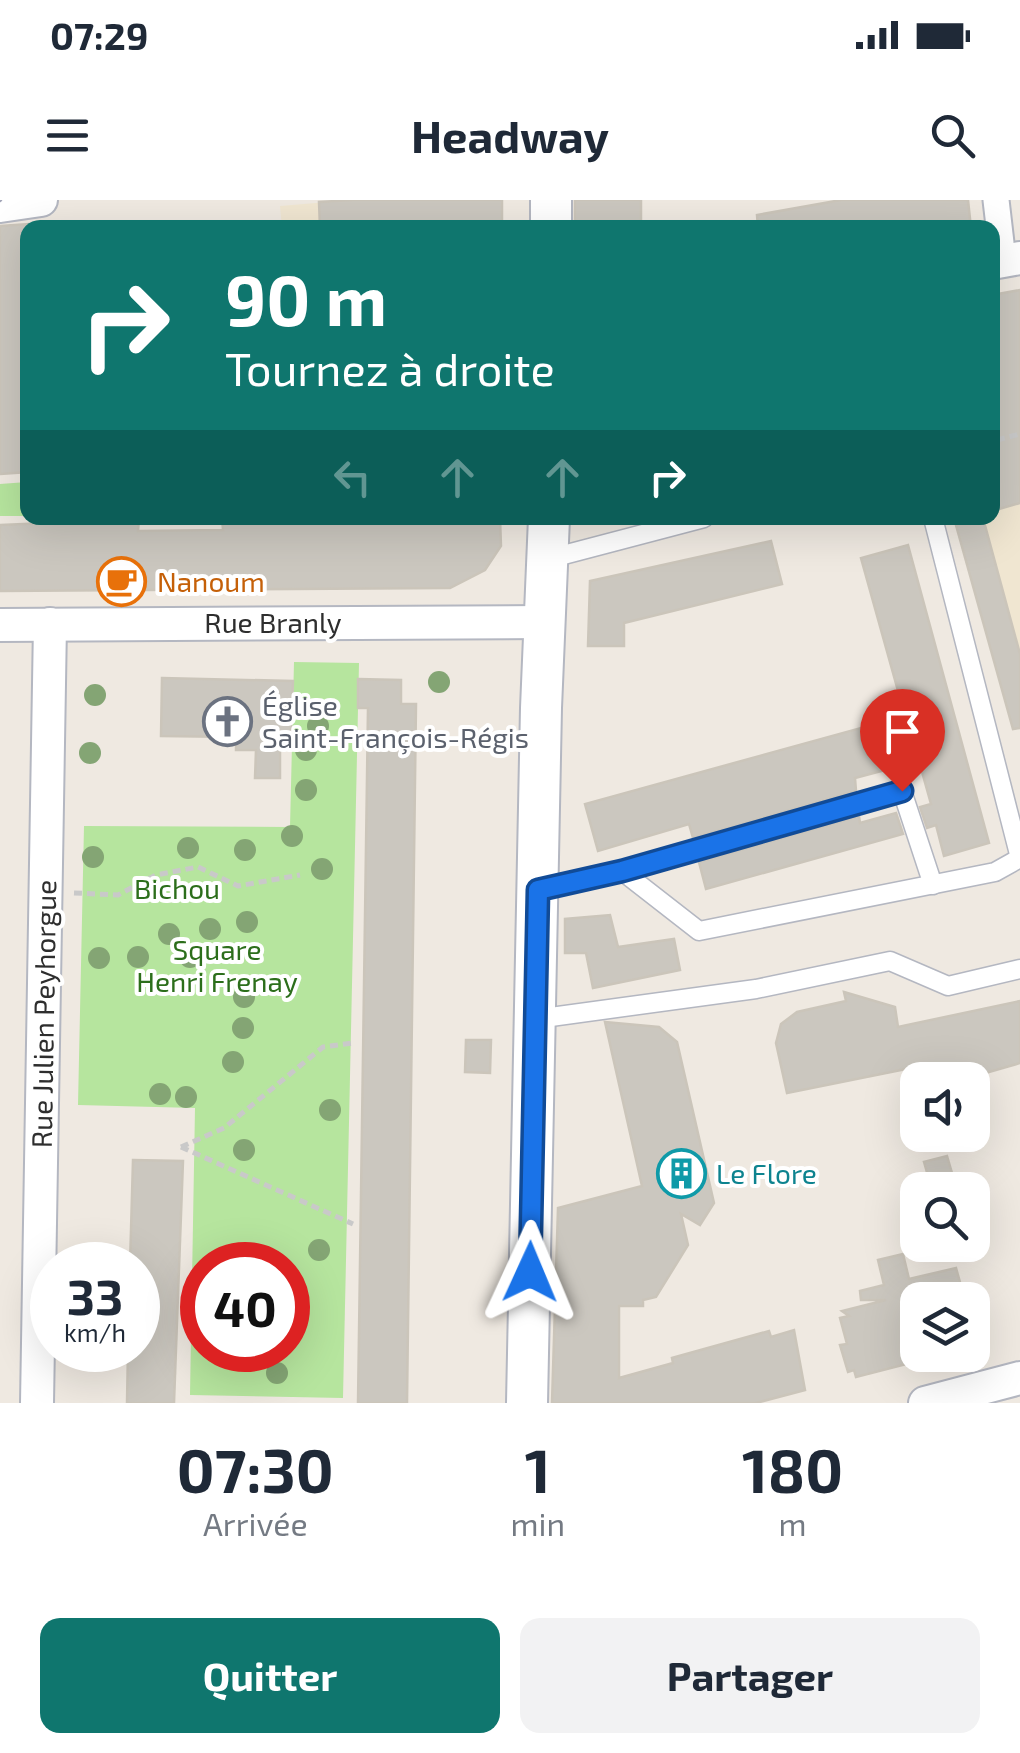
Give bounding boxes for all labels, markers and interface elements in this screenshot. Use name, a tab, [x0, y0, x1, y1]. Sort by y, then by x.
text: 07:29	[50, 12, 148, 58]
icon: menu	[40, 108, 95, 163]
text: Headway	[411, 108, 609, 162]
icon: search	[925, 108, 980, 163]
text: 90 m	[225, 256, 387, 340]
icon: right	[60, 260, 190, 390]
text: Tournez à droite	[225, 341, 555, 395]
icon: left	[325, 450, 380, 505]
icon: ahead	[430, 450, 485, 505]
icon: ahead	[535, 450, 590, 505]
icon: right	[640, 450, 695, 505]
cafe icon: Nanoum	[96, 555, 148, 607]
place label: Nanoum	[157, 564, 265, 598]
street label: Rue Branly	[204, 605, 342, 639]
place label: Église Saint-François-Régis	[262, 688, 529, 755]
pin	[860, 689, 945, 792]
church icon: Église Saint-François-Régis	[201, 695, 253, 747]
icon: arrive	[875, 704, 930, 759]
park label: Bichou	[134, 871, 220, 905]
street label: Rue Julien Peyhorgue	[24, 880, 62, 1148]
park label: Square Henri Frenay	[136, 932, 298, 998]
map controls	[900, 1062, 990, 1372]
button: sound	[900, 1062, 990, 1152]
building icon: Le Flore	[655, 1147, 707, 1199]
place label: Le Flore	[716, 1156, 817, 1190]
button: search	[900, 1172, 990, 1262]
position arrow	[478, 1220, 582, 1324]
speed limit sign: 40	[180, 1242, 310, 1372]
text: 33	[67, 1265, 123, 1325]
button: layers	[900, 1282, 990, 1372]
text: km/h	[64, 1317, 126, 1347]
text: 07:30	[177, 1433, 334, 1505]
text: 1	[525, 1433, 551, 1505]
text: 180	[742, 1433, 843, 1505]
text: Arrivée	[203, 1504, 308, 1542]
text: min	[511, 1504, 565, 1542]
text: m	[779, 1504, 807, 1542]
button: Quitter	[40, 1618, 500, 1733]
button: Partager	[520, 1618, 980, 1733]

